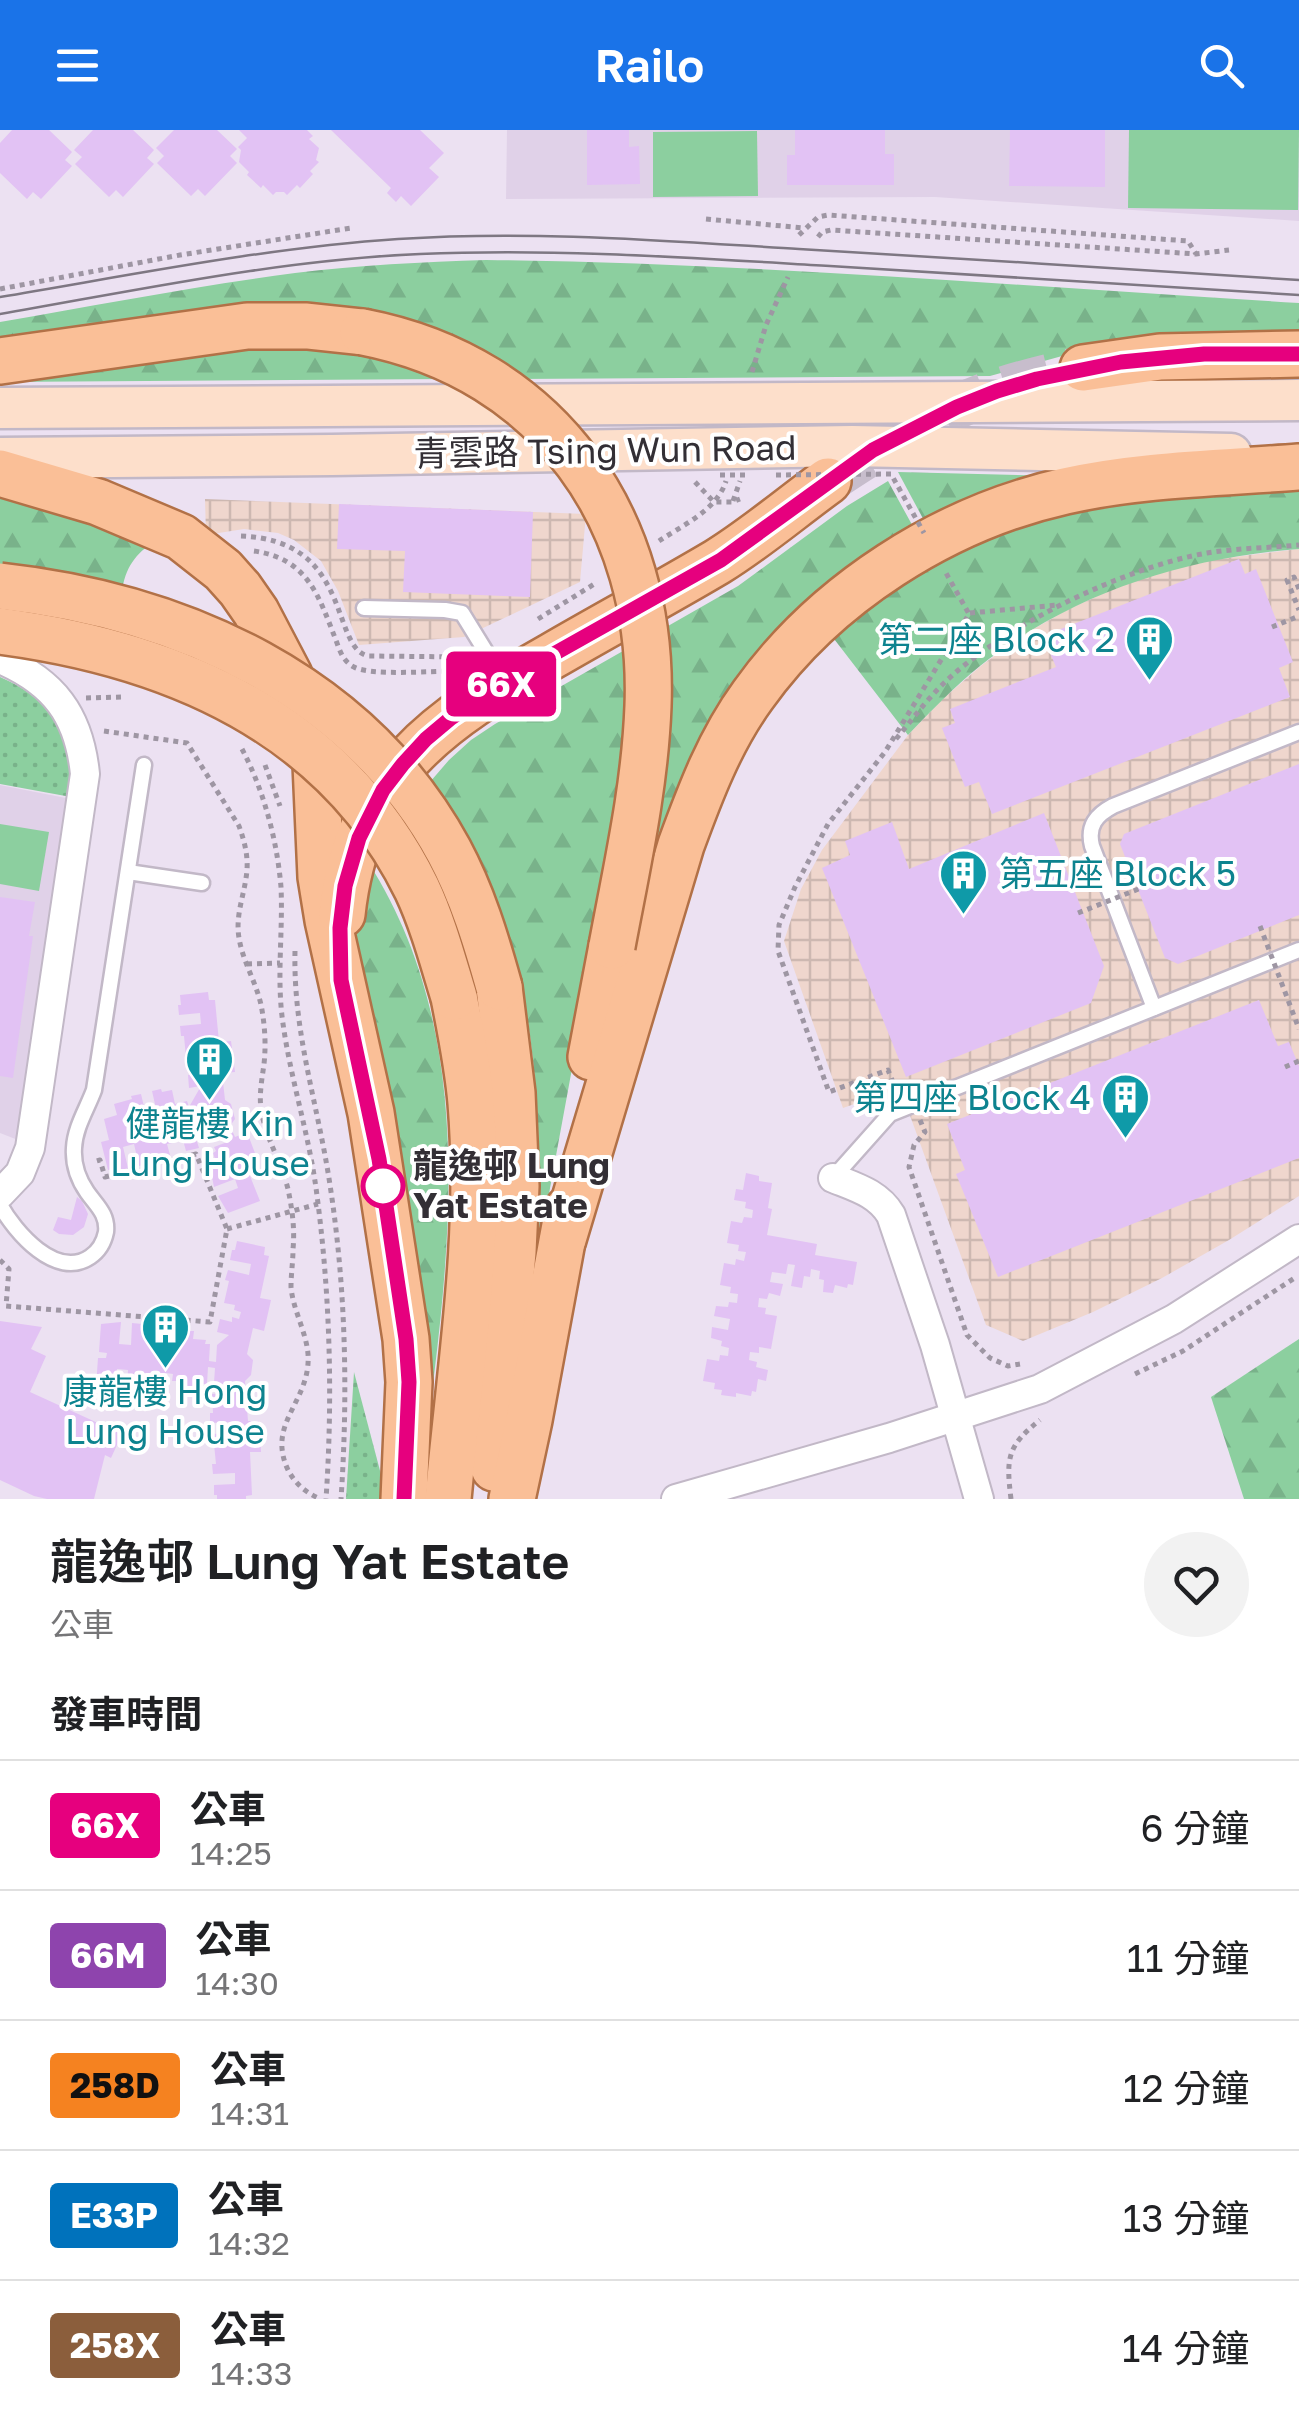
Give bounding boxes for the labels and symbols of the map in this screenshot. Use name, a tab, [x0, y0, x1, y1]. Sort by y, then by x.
street label: 青雲路 Tsing Wun Road	[413, 426, 797, 474]
building icon: 第二座 Block 2	[1124, 614, 1176, 682]
place label: 第二座 Block 2	[878, 618, 1115, 660]
line badge: 66X	[444, 652, 558, 716]
building icon: 第五座 Block 5	[938, 848, 990, 916]
place label: 第五座 Block 5	[999, 852, 1236, 894]
building icon: 健龍樓 Kin Lung House	[184, 1034, 236, 1102]
building icon: 第四座 Block 4	[1100, 1072, 1152, 1140]
place label: 第四座 Block 4	[853, 1076, 1091, 1118]
place label: 健龍樓 Kin Lung House	[110, 1102, 310, 1184]
place label: 龍逸邨 Lung Yat Estate	[413, 1144, 610, 1226]
marker: 龍逸邨 Lung Yat Estate	[362, 1165, 404, 1207]
building icon: 康龍樓 Hong Lung House	[139, 1302, 191, 1370]
place label: 康龍樓 Hong Lung House	[63, 1370, 267, 1452]

